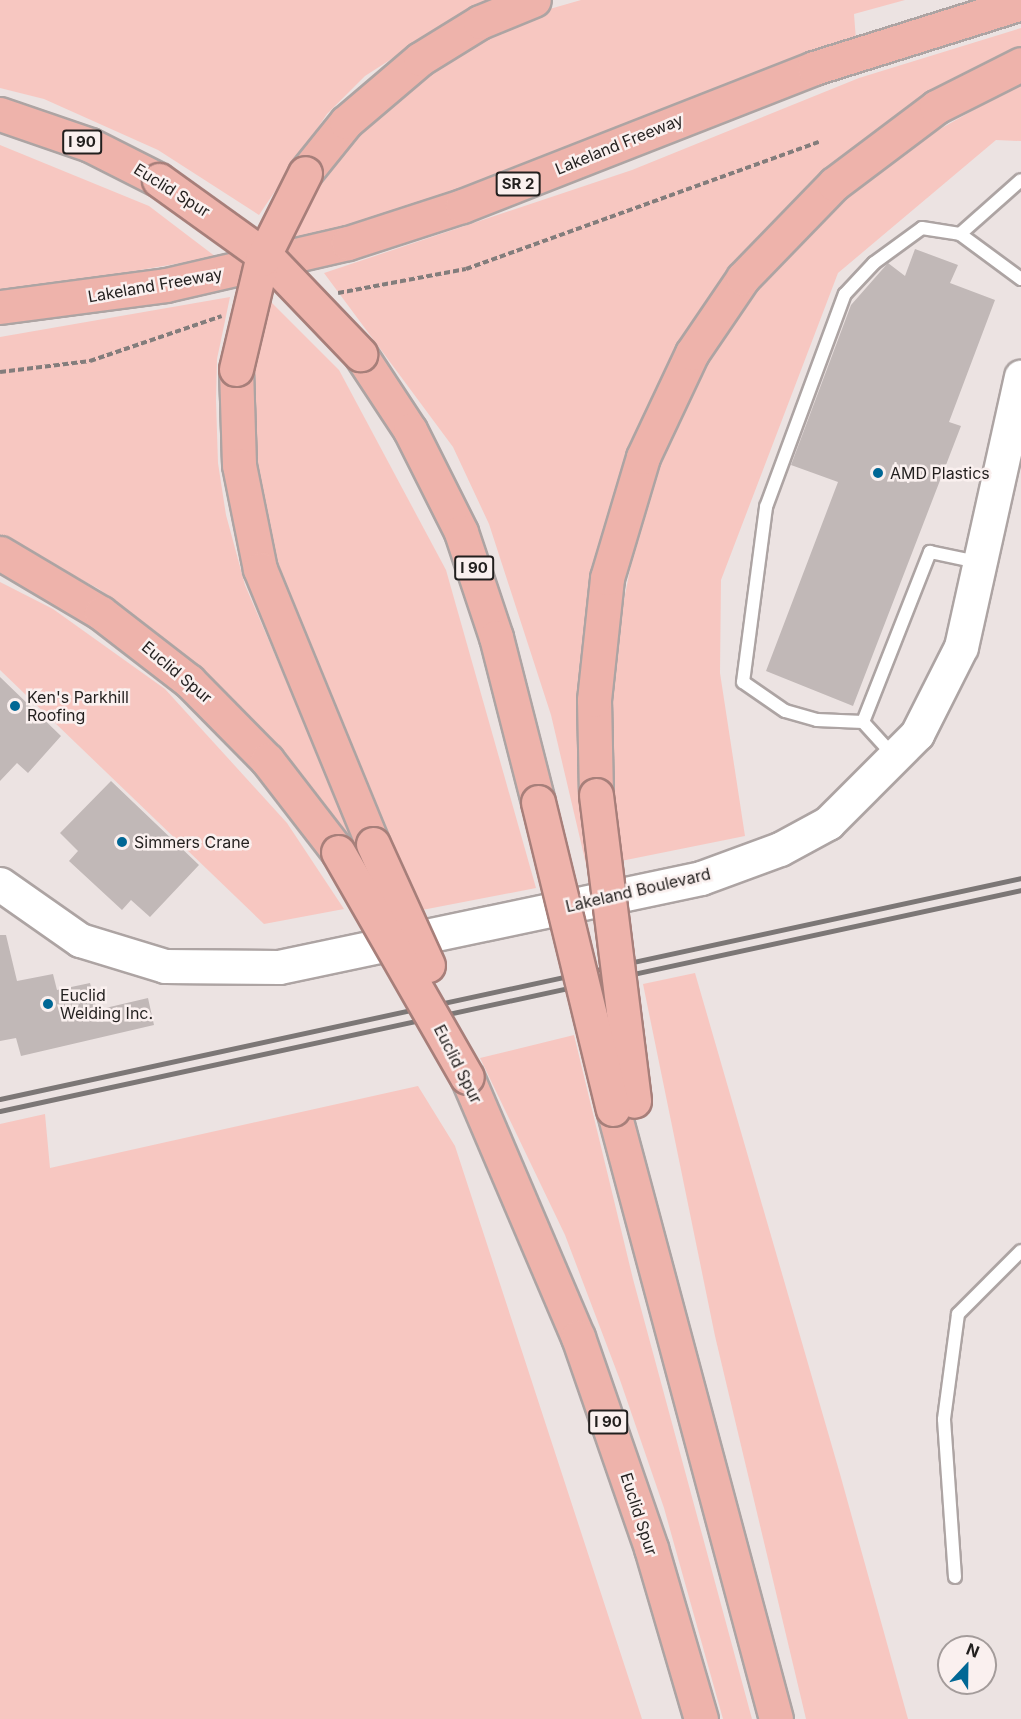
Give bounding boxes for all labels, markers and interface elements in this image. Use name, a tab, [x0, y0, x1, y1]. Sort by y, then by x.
street label: Lakeland Freeway	[552, 110, 686, 178]
road number: I 90	[61, 130, 103, 154]
street label: Euclid Spur	[131, 159, 213, 221]
road number: SR 2	[496, 172, 540, 196]
street label: Lakeland Freeway	[86, 264, 224, 306]
place label: AMD Plastics	[890, 463, 990, 483]
marker: AMD Plastics	[871, 466, 885, 480]
road number: I 90	[453, 556, 495, 580]
street label: Euclid Spur	[138, 637, 216, 707]
place label: Ken's Parkhill Roofing	[27, 687, 129, 725]
marker: Ken's Parkhill Roofing	[8, 699, 22, 713]
place label: Simmers Crane	[134, 832, 250, 852]
marker: Simmers Crane	[115, 835, 129, 849]
street label: Lakeland Boulevard	[564, 864, 712, 916]
place label: Euclid Welding Inc.	[60, 985, 153, 1023]
marker: Euclid Welding Inc.	[41, 997, 55, 1011]
street label: Euclid Spur	[430, 1021, 486, 1107]
road number: I 90	[587, 1410, 629, 1434]
street label: Euclid Spur	[617, 1470, 661, 1558]
north arrow	[937, 1635, 997, 1695]
text: N	[964, 1639, 982, 1662]

